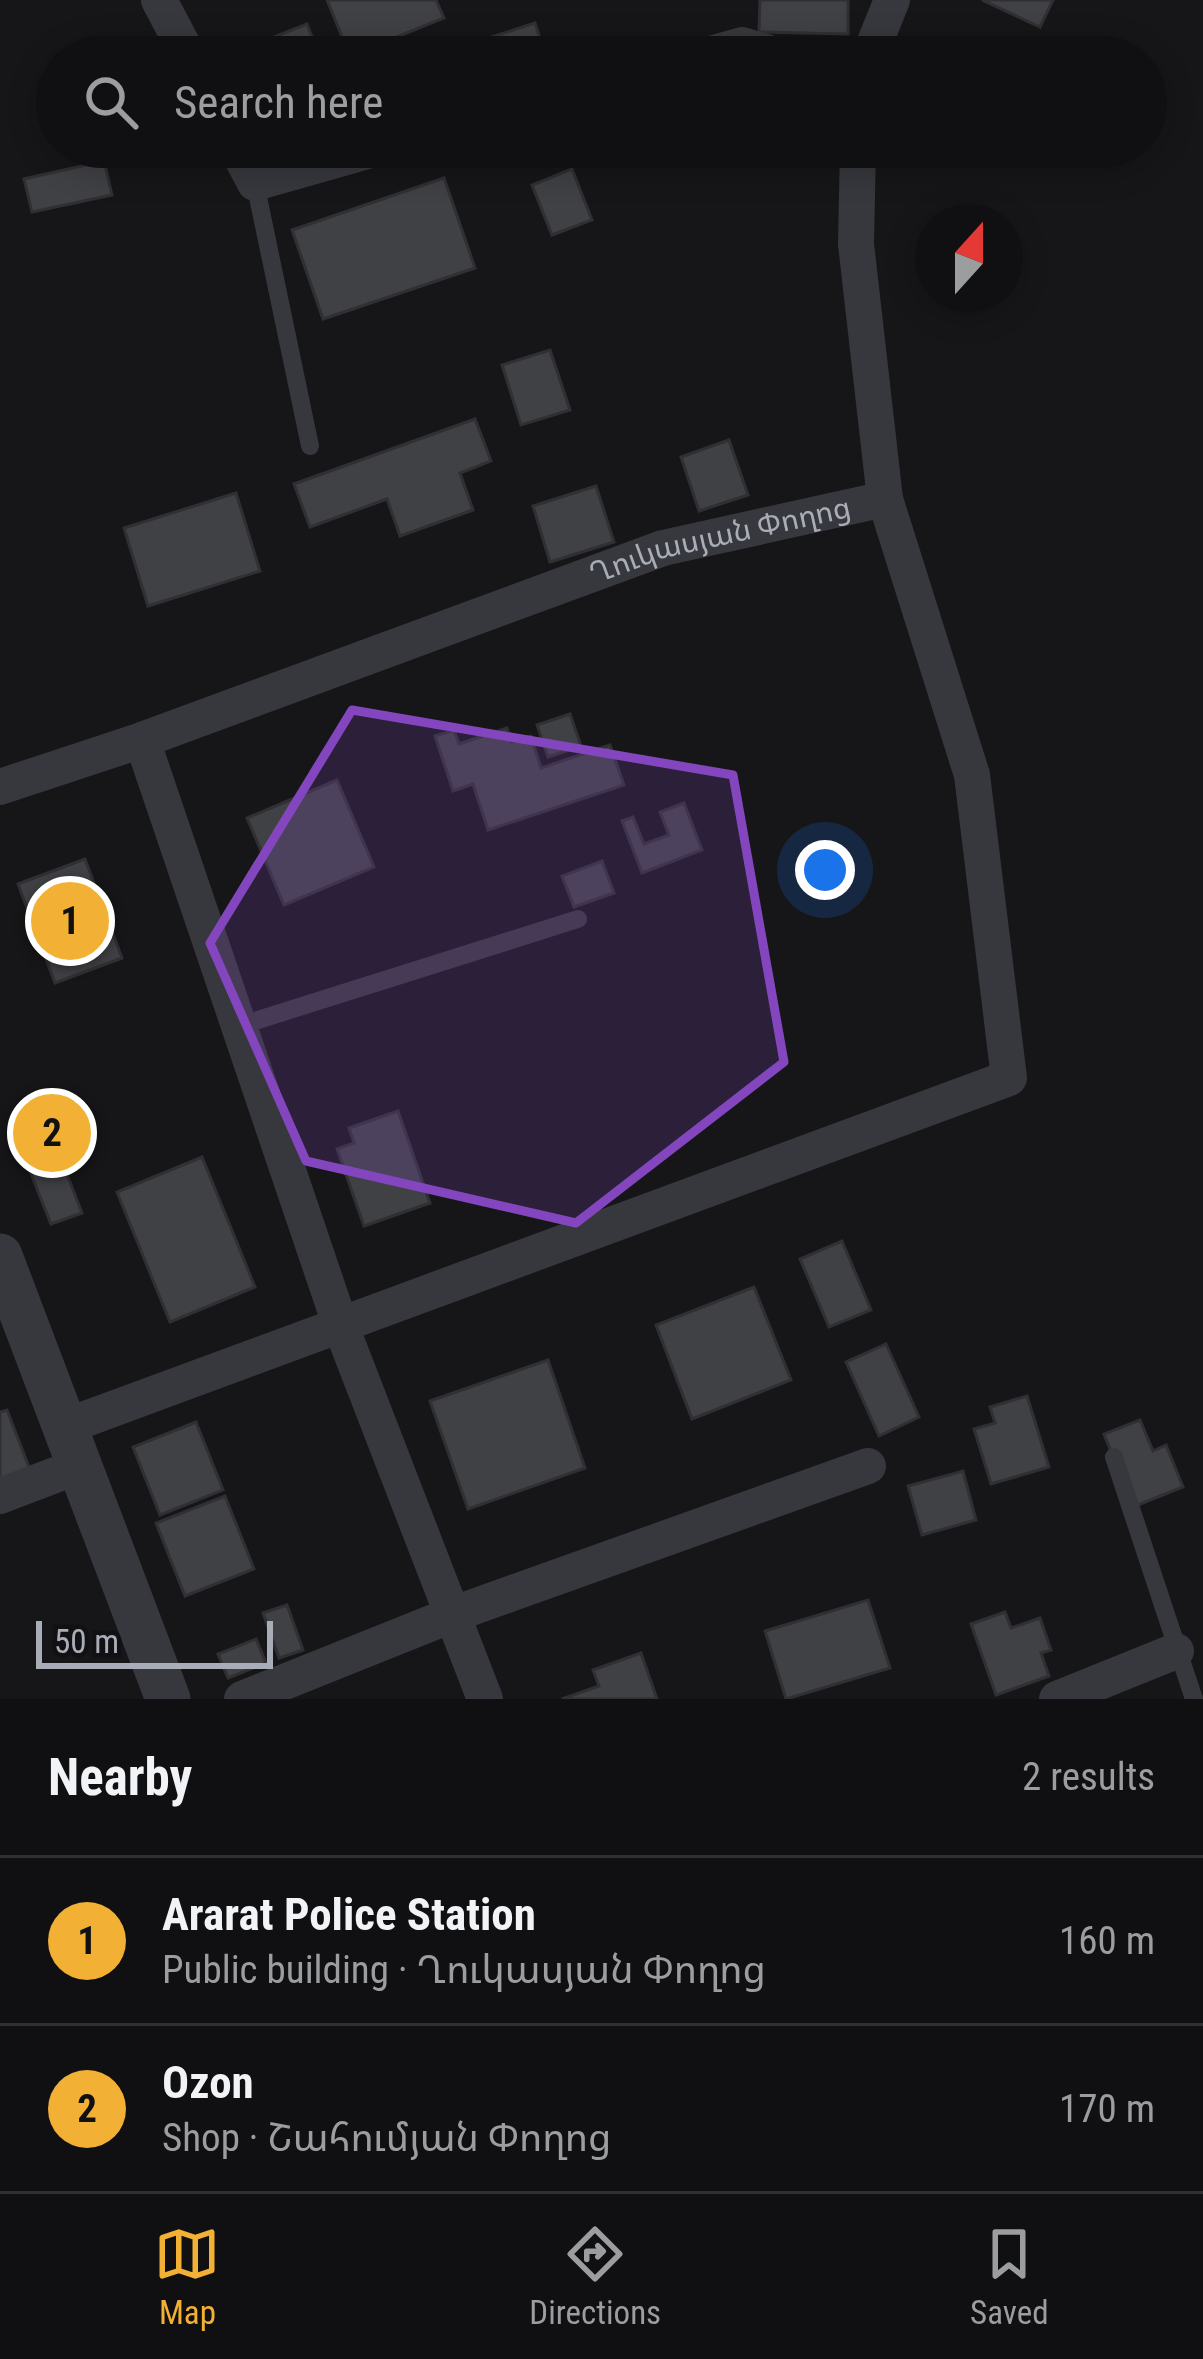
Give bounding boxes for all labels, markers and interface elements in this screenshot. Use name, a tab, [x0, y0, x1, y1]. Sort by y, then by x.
search box	[36, 36, 1167, 168]
icon: search	[78, 69, 144, 135]
text: Search here	[174, 76, 383, 129]
north arrow	[915, 204, 1023, 312]
street label: Ղուկասյան Փողոց	[584, 489, 854, 591]
your location	[795, 840, 855, 900]
pin: 1	[31, 876, 109, 966]
pin: 2	[13, 1088, 91, 1178]
scale bar	[36, 1615, 273, 1668]
text: 50 m	[54, 1622, 119, 1661]
text: Nearby	[48, 1748, 192, 1807]
text: 2 results	[1022, 1754, 1155, 1800]
text: Ararat Police Station	[162, 1888, 536, 1941]
text: 1	[77, 1918, 97, 1964]
text: 160 m	[1059, 1918, 1155, 1964]
text: Public building · Ղուկասյան Փողոց	[162, 1947, 766, 1993]
text: Ozon	[162, 2056, 254, 2109]
text: 2	[77, 2086, 97, 2132]
text: 170 m	[1059, 2086, 1155, 2132]
text: Shop · Շահումյան Փողոց	[162, 2115, 611, 2161]
tab: Map	[154, 2221, 220, 2332]
tab: Directions	[529, 2221, 661, 2332]
tab: Saved	[970, 2221, 1049, 2332]

